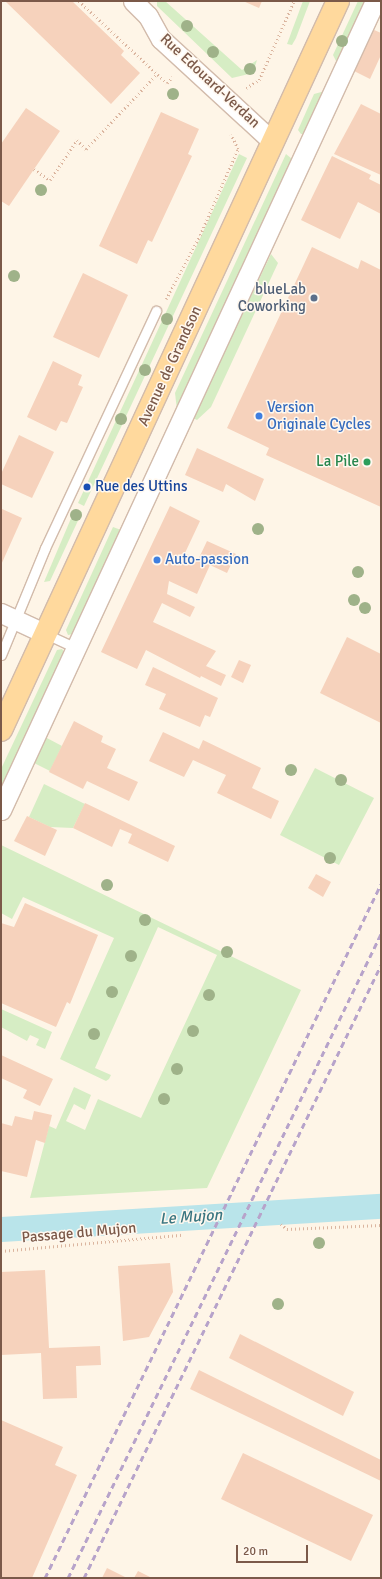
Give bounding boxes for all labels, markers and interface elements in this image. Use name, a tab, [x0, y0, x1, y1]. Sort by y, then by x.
street label: Rue Edouard-Verdan	[156, 30, 264, 132]
place label: blueLab Coworking	[238, 280, 306, 315]
marker: blueLab Coworking	[309, 293, 319, 303]
street label: Avenue de Grandson	[134, 303, 206, 429]
place label: Version Originale Cycles	[267, 398, 371, 433]
marker: Version Originale Cycles	[254, 411, 264, 421]
place label: La Pile	[316, 453, 359, 471]
marker: La Pile	[362, 457, 372, 467]
place label: Rue des Uttins	[95, 478, 187, 496]
marker: Rue des Uttins	[82, 482, 92, 492]
place label: Auto-passion	[165, 551, 249, 569]
marker: Auto-passion	[152, 555, 162, 565]
water label: Le Mujon	[159, 1205, 223, 1229]
street label: Passage du Mujon	[21, 1219, 137, 1247]
scale bar	[238, 1537, 310, 1563]
text: 20 m	[243, 1544, 268, 1559]

